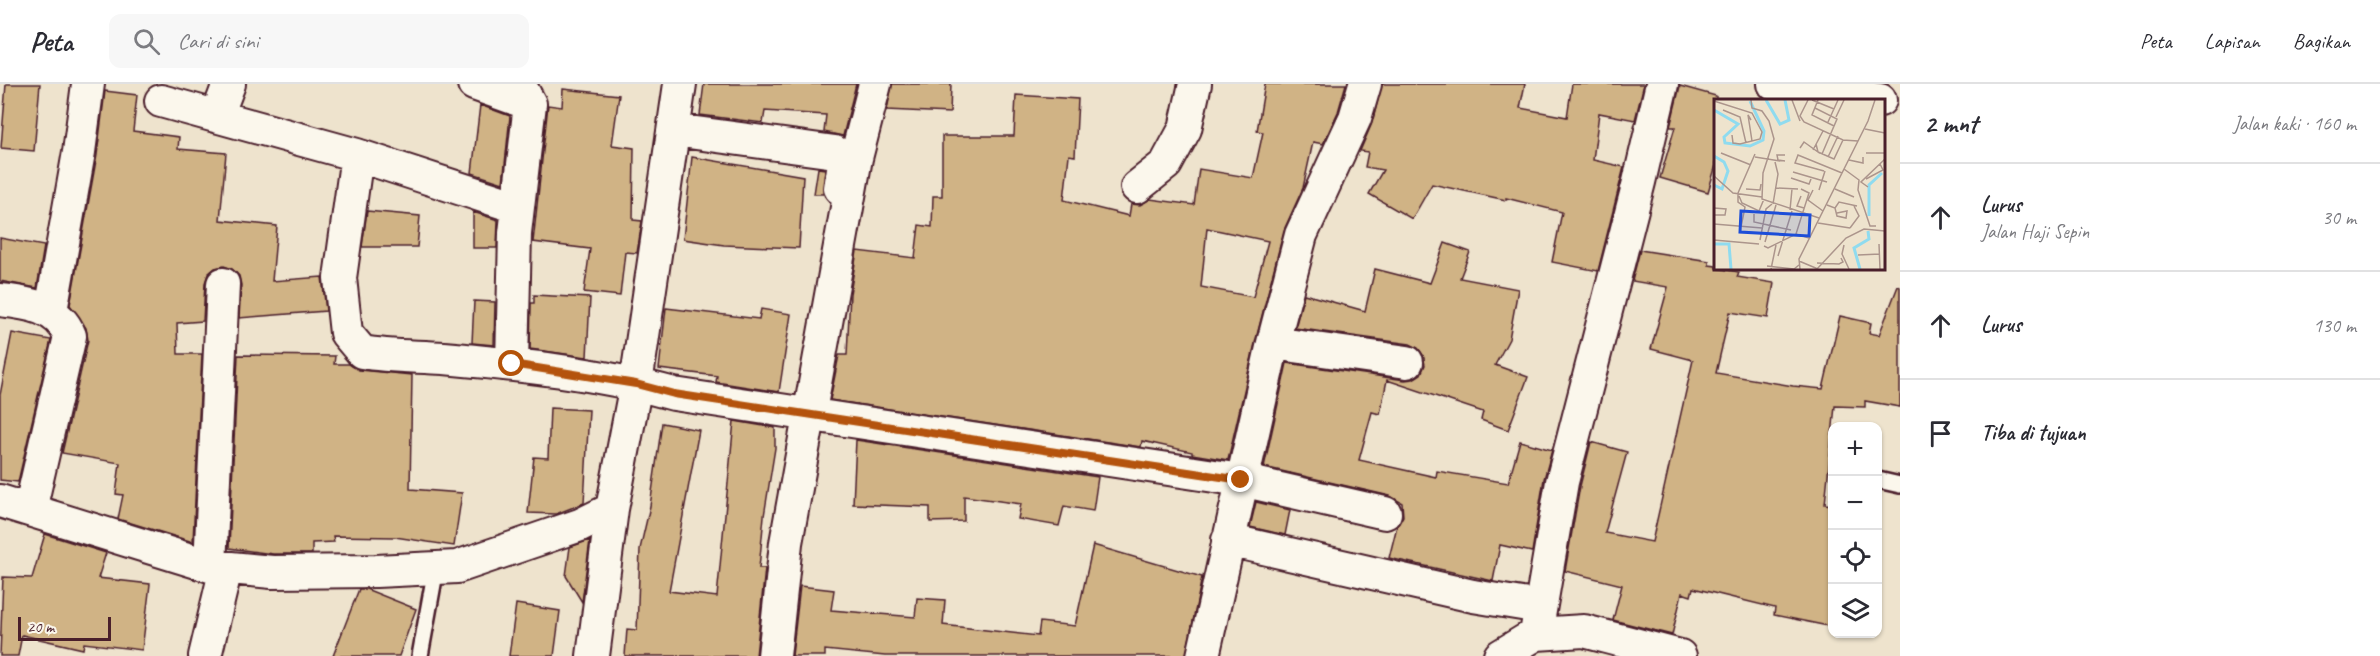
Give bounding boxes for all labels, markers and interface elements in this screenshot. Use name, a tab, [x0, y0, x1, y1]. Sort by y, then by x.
search box	[109, 14, 529, 68]
text: Peta	[30, 24, 73, 59]
icon: search	[130, 25, 163, 58]
text: Cari di sini	[178, 27, 259, 55]
text: Peta	[2140, 28, 2172, 54]
text: Lapisan	[2205, 28, 2260, 54]
text: Bagikan	[2293, 28, 2350, 54]
inset map	[1714, 99, 1885, 270]
text: 2 mnt	[1924, 107, 1977, 140]
text: Jalan kaki · 160 m	[2233, 111, 2356, 136]
text: Lurus	[1981, 191, 2021, 219]
icon: ahead	[1924, 201, 1957, 234]
text: 30 m	[2322, 205, 2356, 230]
text: Jalan Haji Sepin	[1981, 219, 2089, 244]
icon: ahead	[1924, 309, 1957, 342]
text: Lurus	[1981, 311, 2021, 339]
text: 130 m	[2313, 313, 2356, 338]
route start	[498, 350, 524, 376]
icon: arrive	[1924, 417, 1957, 450]
text: Tiba di tujuan	[1981, 419, 2086, 447]
map controls	[1828, 422, 1882, 638]
button: +	[1828, 422, 1882, 476]
route end	[1227, 466, 1253, 492]
button: −	[1828, 476, 1882, 530]
button: locate	[1828, 530, 1882, 584]
button: layers	[1828, 584, 1882, 638]
scale bar	[18, 614, 111, 642]
text: 20 m	[27, 617, 54, 637]

